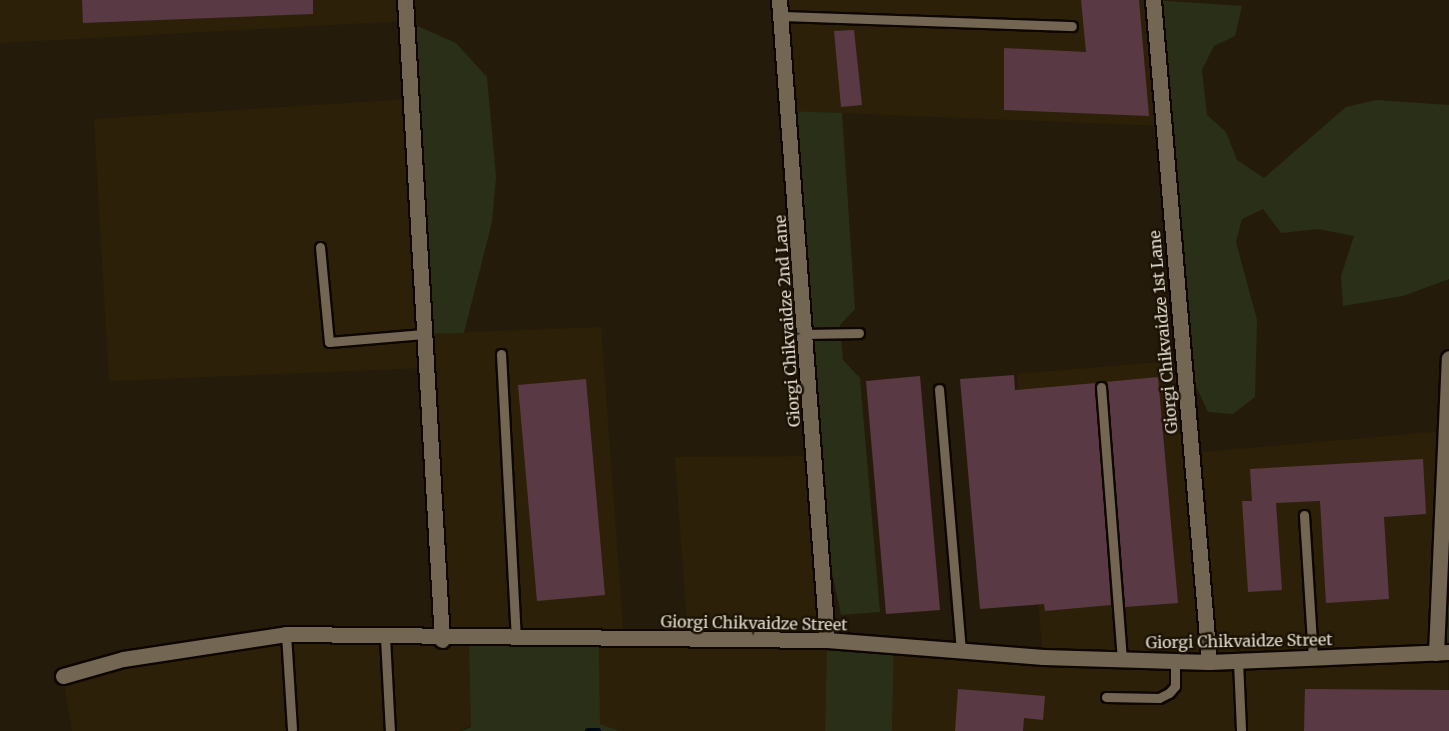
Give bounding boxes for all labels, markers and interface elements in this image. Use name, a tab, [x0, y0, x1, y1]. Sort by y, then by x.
street label: Giorgi Chikvaidze 2nd Lane	[770, 214, 804, 428]
street label: Giorgi Chikvaidze 1st Lane	[1145, 230, 1181, 434]
street label: Giorgi Chikvaidze Street	[660, 612, 848, 634]
street label: Giorgi Chikvaidze Street	[1145, 630, 1333, 652]

